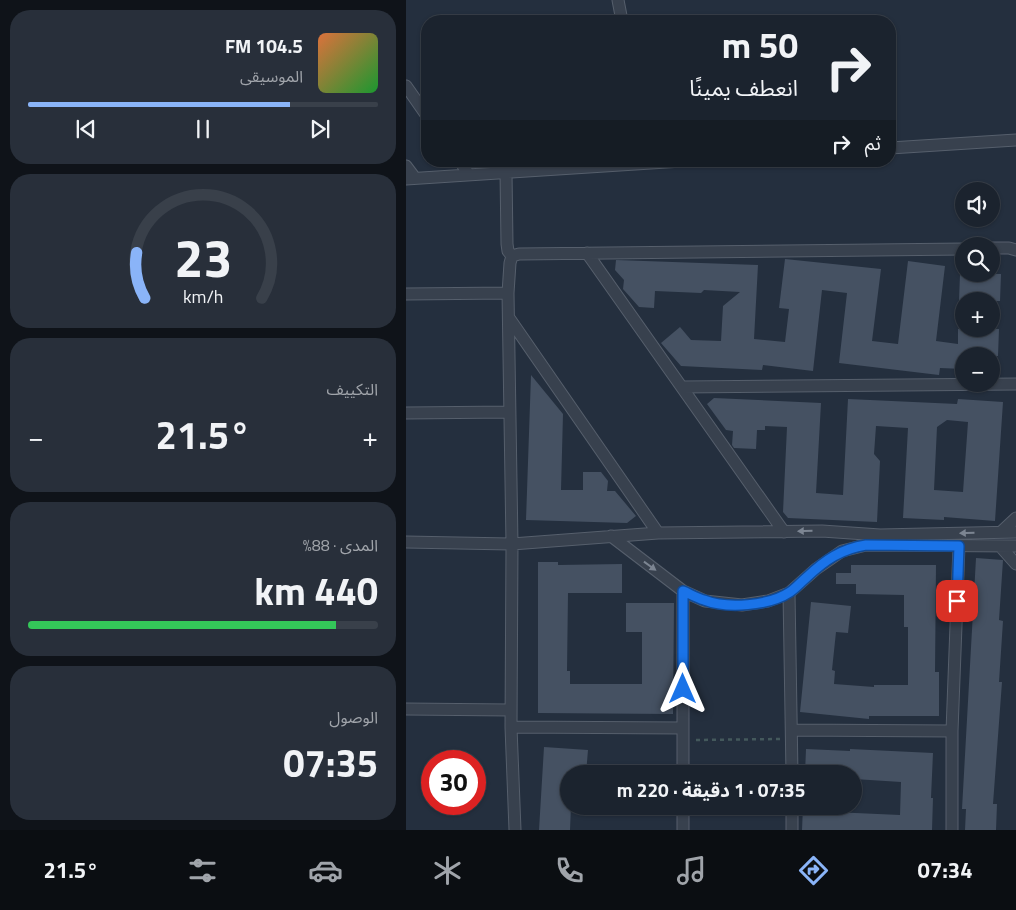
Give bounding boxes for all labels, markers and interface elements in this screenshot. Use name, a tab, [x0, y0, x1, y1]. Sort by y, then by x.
text: 50 m	[722, 18, 798, 72]
text: 104.5 FM	[225, 31, 303, 60]
icon: right	[816, 35, 881, 100]
text: الموسيقى	[240, 64, 303, 88]
text: انعطف يمينًا	[689, 71, 798, 105]
icon: previous	[72, 115, 100, 143]
icon: pause	[189, 115, 217, 143]
icon: next	[306, 115, 334, 143]
text: ثم	[865, 128, 881, 157]
icon: right	[827, 130, 855, 158]
map controls	[955, 182, 1000, 392]
button: sound	[955, 182, 1000, 227]
text: 23	[174, 218, 232, 297]
button: search	[955, 237, 1000, 282]
text: km/h	[183, 283, 223, 310]
button: +	[955, 292, 1000, 337]
button: −	[955, 347, 1000, 392]
text: التكييف	[326, 377, 378, 401]
text: 21.5°	[156, 406, 250, 464]
text: −	[28, 415, 44, 458]
text: +	[362, 415, 378, 458]
one-way arrow	[796, 528, 812, 536]
one-way arrow	[959, 529, 975, 537]
text: المدى · 88%	[303, 533, 378, 557]
one-way arrow	[643, 561, 657, 571]
text: 440 km	[254, 562, 378, 620]
pin	[936, 580, 978, 622]
icon: arrive	[943, 587, 971, 615]
position arrow	[656, 662, 708, 714]
text: الوصول	[329, 705, 378, 729]
text: 07:35	[283, 734, 378, 792]
speed limit sign: 30	[421, 750, 486, 815]
text: 07:35 · 1 دقيقة · 220 m	[617, 775, 805, 804]
text: 21.5°	[44, 853, 98, 887]
icon: filters	[185, 853, 220, 888]
icon: car	[308, 853, 343, 888]
icon: climate	[430, 853, 465, 888]
icon: phone	[552, 853, 587, 888]
icon: music	[674, 853, 709, 888]
icon: directions	[796, 853, 831, 888]
text: 07:34	[918, 853, 973, 887]

